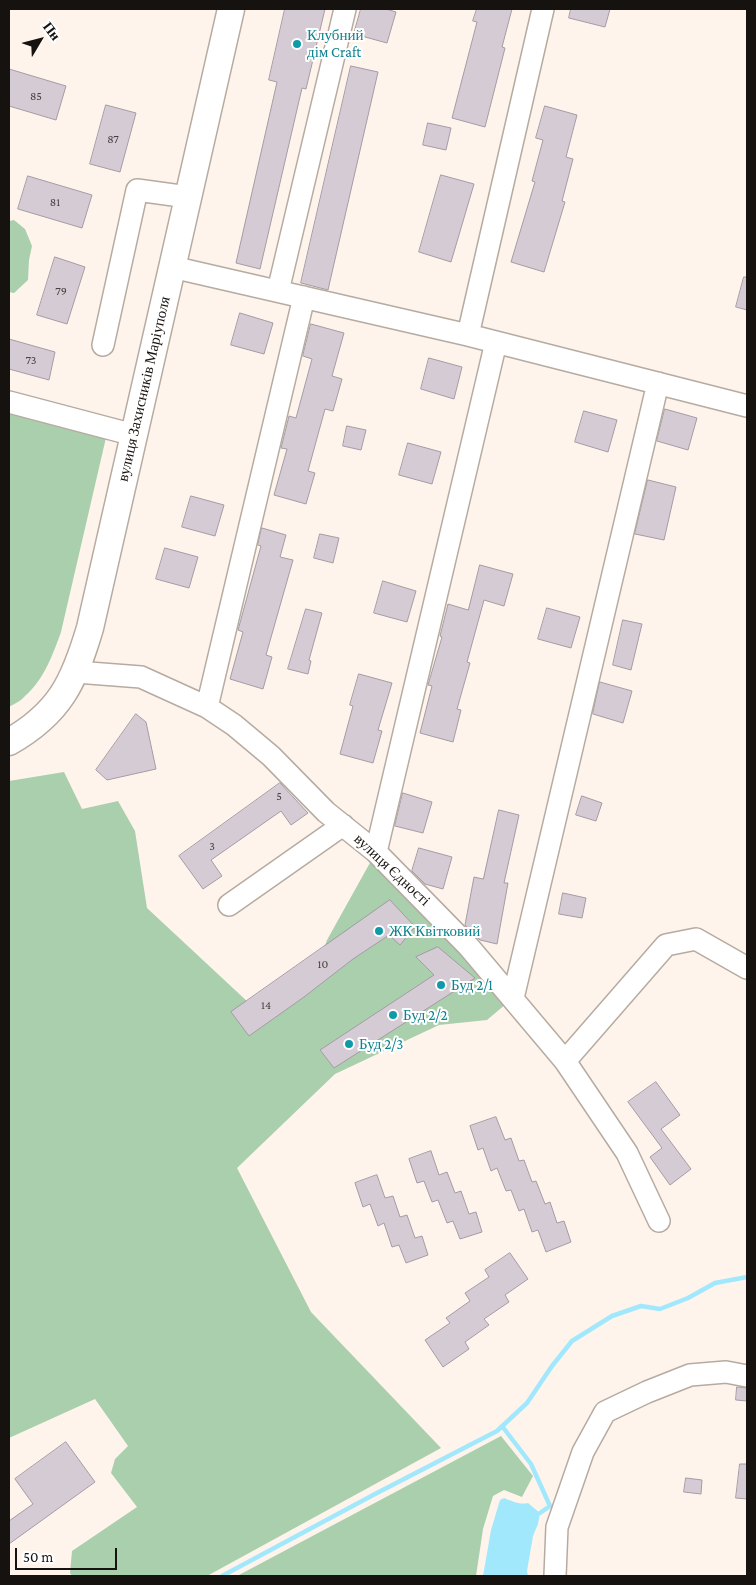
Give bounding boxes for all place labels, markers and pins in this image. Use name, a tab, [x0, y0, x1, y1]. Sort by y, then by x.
place label: Клубний дім Craft	[307, 26, 364, 61]
marker: Клубний дім Craft	[291, 38, 303, 50]
place label: ЖК Квітковий	[389, 922, 480, 940]
marker: ЖК Квітковий	[373, 925, 385, 937]
place label: Буд 2/1	[451, 976, 493, 994]
marker: Буд 2/1	[435, 979, 447, 991]
place label: Буд 2/2	[403, 1006, 448, 1024]
marker: Буд 2/2	[387, 1009, 399, 1021]
place label: Буд 2/3	[359, 1035, 403, 1053]
marker: Буд 2/3	[343, 1038, 355, 1050]

